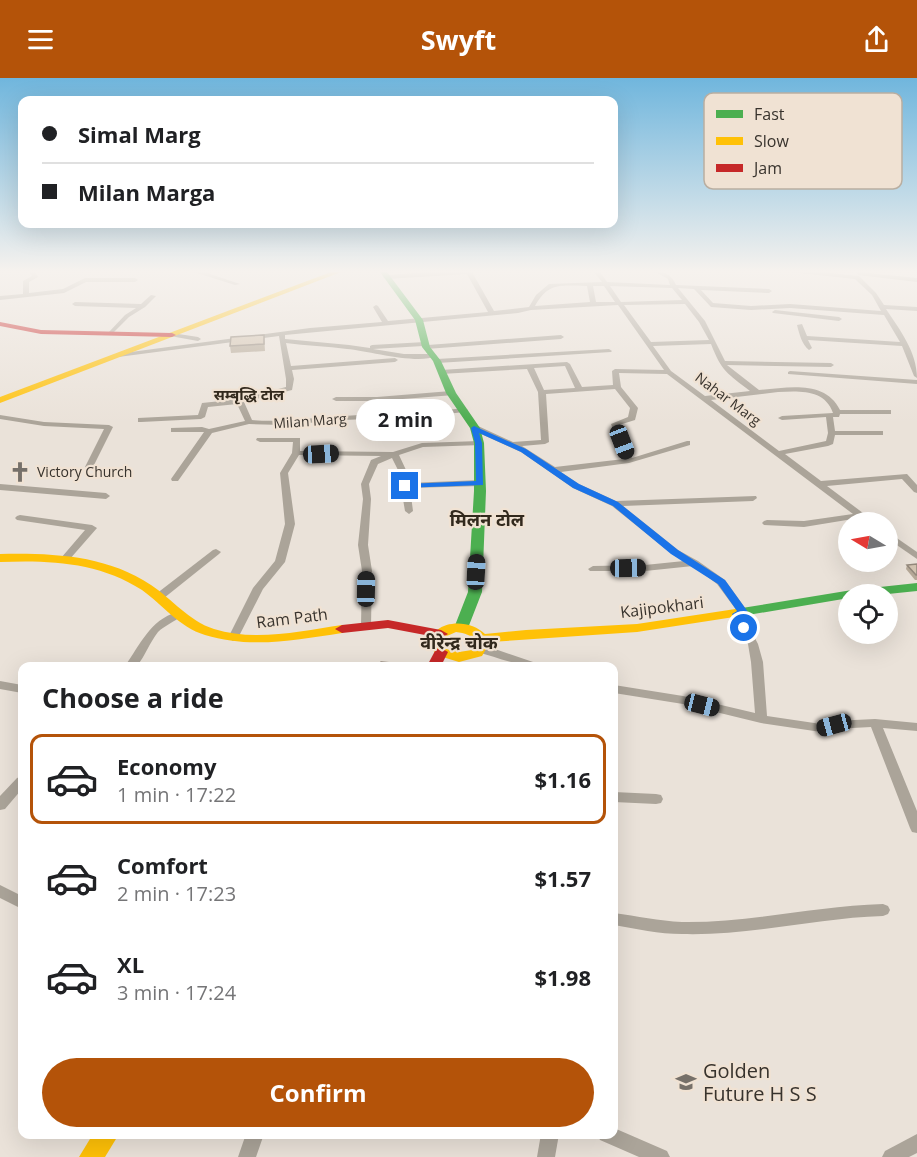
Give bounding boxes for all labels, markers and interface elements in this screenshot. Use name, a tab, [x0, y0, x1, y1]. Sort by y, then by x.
text: Swyft	[421, 21, 496, 58]
icon: menu	[24, 23, 57, 56]
icon: share	[860, 23, 893, 56]
legend	[704, 93, 902, 189]
text: Fast	[754, 103, 785, 125]
text: Simal Marg	[78, 119, 201, 149]
text: Slow	[754, 130, 789, 152]
text: Jam	[752, 157, 782, 179]
text: Milan Marga	[78, 177, 215, 207]
street label: Nahar Marg	[692, 368, 765, 430]
district label: सम्बृद्धि टोल	[214, 384, 285, 405]
callout: 2 min	[356, 399, 454, 441]
text: 2 min	[378, 406, 433, 433]
street label: Milan Marg	[273, 408, 348, 433]
car	[607, 422, 637, 462]
car	[303, 444, 339, 464]
church icon: Victory Church	[8, 460, 32, 484]
place label: Victory Church	[37, 462, 132, 481]
route end	[391, 472, 418, 499]
district label: मिलन टोल	[450, 507, 525, 531]
north arrow	[838, 512, 898, 572]
map controls	[838, 512, 898, 644]
car	[466, 554, 486, 590]
car	[610, 559, 646, 577]
car	[357, 571, 375, 607]
button: locate	[838, 584, 898, 644]
street label: Kajipokhari	[619, 591, 705, 623]
street label: Ram Path	[255, 603, 329, 633]
route start	[730, 614, 757, 641]
district label: वीरेन्द्र चोक	[420, 630, 499, 654]
text: Choose a ride	[42, 679, 224, 716]
car	[682, 692, 722, 718]
car	[814, 712, 854, 738]
text: Economy	[117, 751, 216, 781]
icon: car	[45, 752, 99, 806]
text: $1.16	[534, 764, 591, 794]
text: 1 min · 17:22	[117, 781, 236, 808]
text: Comfort	[117, 850, 208, 880]
icon: car	[45, 851, 99, 905]
text: $1.57	[534, 863, 591, 893]
text: 2 min · 17:23	[117, 880, 236, 907]
text: XL	[117, 949, 144, 979]
icon: car	[45, 950, 99, 1004]
text: $1.98	[534, 962, 591, 992]
text: 3 min · 17:24	[117, 979, 236, 1006]
place label: Golden Future H S S	[703, 1057, 817, 1107]
button: Confirm	[42, 1058, 594, 1127]
school or university icon: Golden Future H S S	[674, 1070, 698, 1094]

